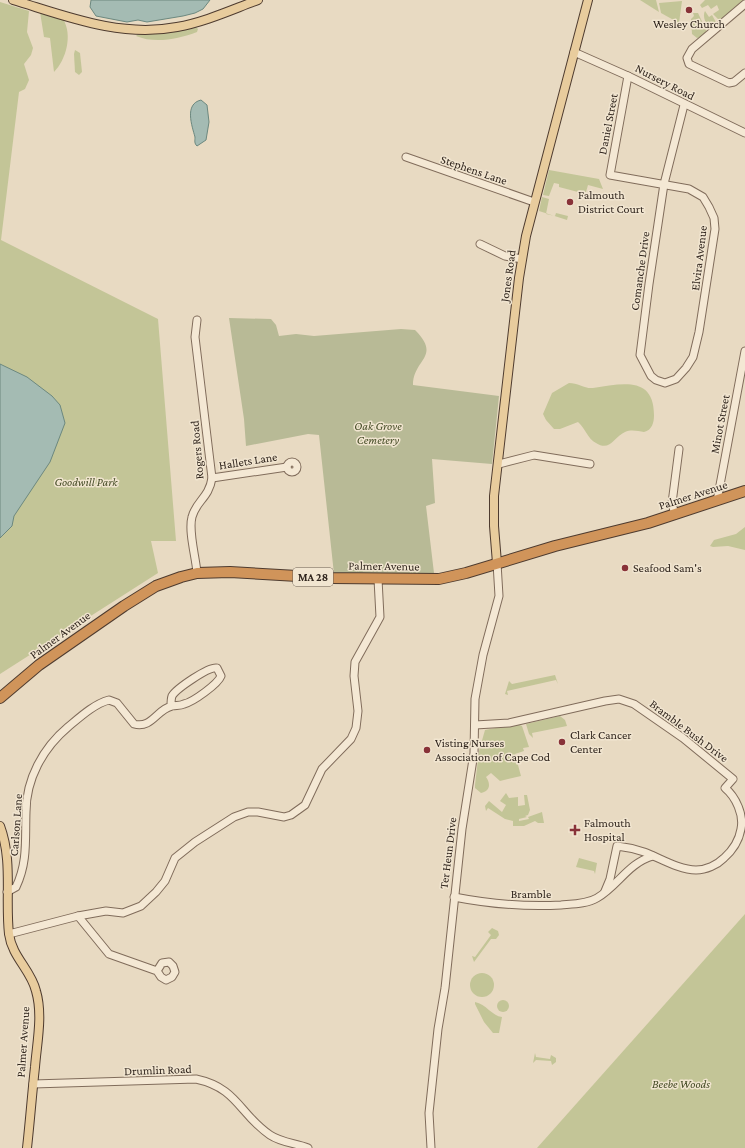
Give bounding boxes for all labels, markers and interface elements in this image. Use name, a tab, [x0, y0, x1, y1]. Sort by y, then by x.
marker: Wesley Church	[684, 5, 694, 15]
place label: Wesley Church	[653, 17, 726, 31]
street label: Nursery Road	[633, 61, 698, 103]
street label: Daniel Street	[595, 91, 621, 156]
street label: Stephens Lane	[439, 152, 509, 188]
place label: Falmouth District Court	[578, 188, 645, 216]
marker: Falmouth District Court	[565, 197, 575, 207]
street label: Elvira Avenue	[688, 225, 710, 291]
street label: Comanche Drive	[628, 231, 652, 311]
street label: Jones Road	[497, 248, 519, 304]
street label: Minot Street	[707, 392, 733, 455]
street label: Rogers Road	[187, 419, 207, 480]
park label: Oak Grove Cemetery	[354, 419, 402, 447]
street label: Hallets Lane	[218, 449, 278, 473]
park label: Goodwill Park	[54, 475, 118, 489]
street label: Palmer Avenue	[657, 477, 729, 513]
street label: Palmer Avenue	[348, 558, 420, 574]
place label: Seafood Sam's	[633, 561, 702, 575]
marker: Seafood Sam's	[620, 563, 630, 573]
road number: MA 28	[293, 568, 333, 586]
street label: Palmer Avenue	[27, 608, 93, 662]
street label: Bramble Bush Drive	[647, 697, 731, 765]
place label: Clark Cancer Center	[570, 728, 632, 756]
place label: Visting Nurses Association of Cape Cod	[435, 736, 551, 764]
marker: Clark Cancer Center	[557, 737, 567, 747]
marker: Visting Nurses Association of Cape Cod	[422, 745, 432, 755]
street label: Carlson Lane	[7, 793, 25, 857]
street label: Ter Heun Drive	[437, 816, 459, 890]
place label: Falmouth Hospital	[584, 816, 631, 844]
marker: Falmouth Hospital	[569, 824, 581, 836]
street label: Bramble	[511, 887, 551, 901]
street label: Palmer Avenue	[14, 1006, 32, 1078]
street label: Drumlin Road	[124, 1062, 193, 1078]
park label: Beebe Woods	[652, 1077, 710, 1091]

